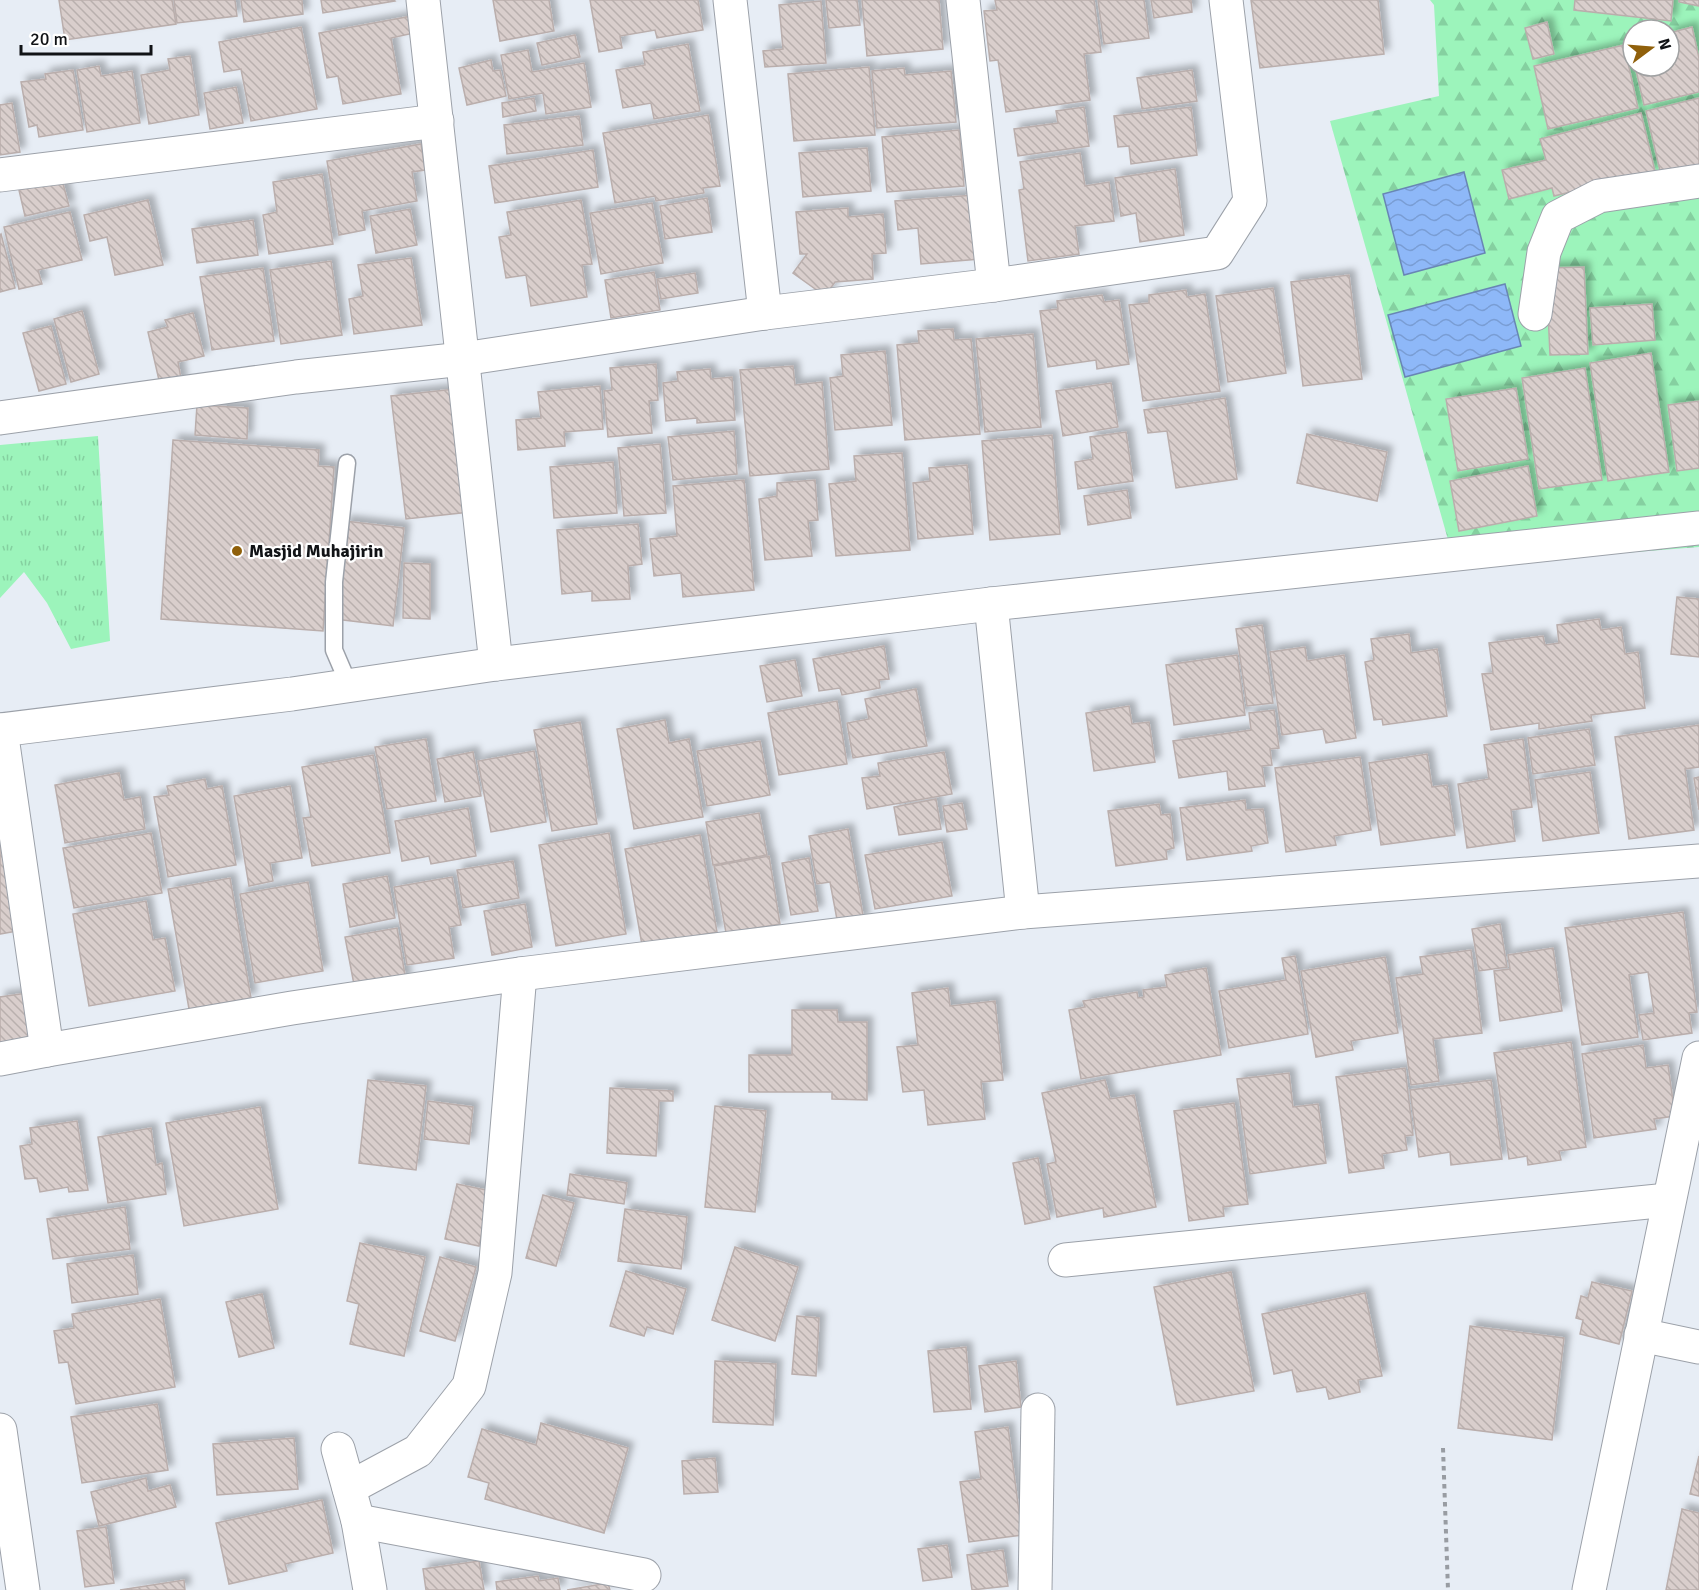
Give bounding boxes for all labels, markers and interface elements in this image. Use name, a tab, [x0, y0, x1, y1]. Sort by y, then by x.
scale bar	[21, 18, 152, 56]
north arrow	[1621, 18, 1681, 78]
text: 20 m	[30, 28, 68, 50]
text: N	[1653, 36, 1676, 52]
place label: Masjid Muhajirin	[249, 540, 383, 562]
marker: Masjid Muhajirin	[230, 544, 244, 558]

